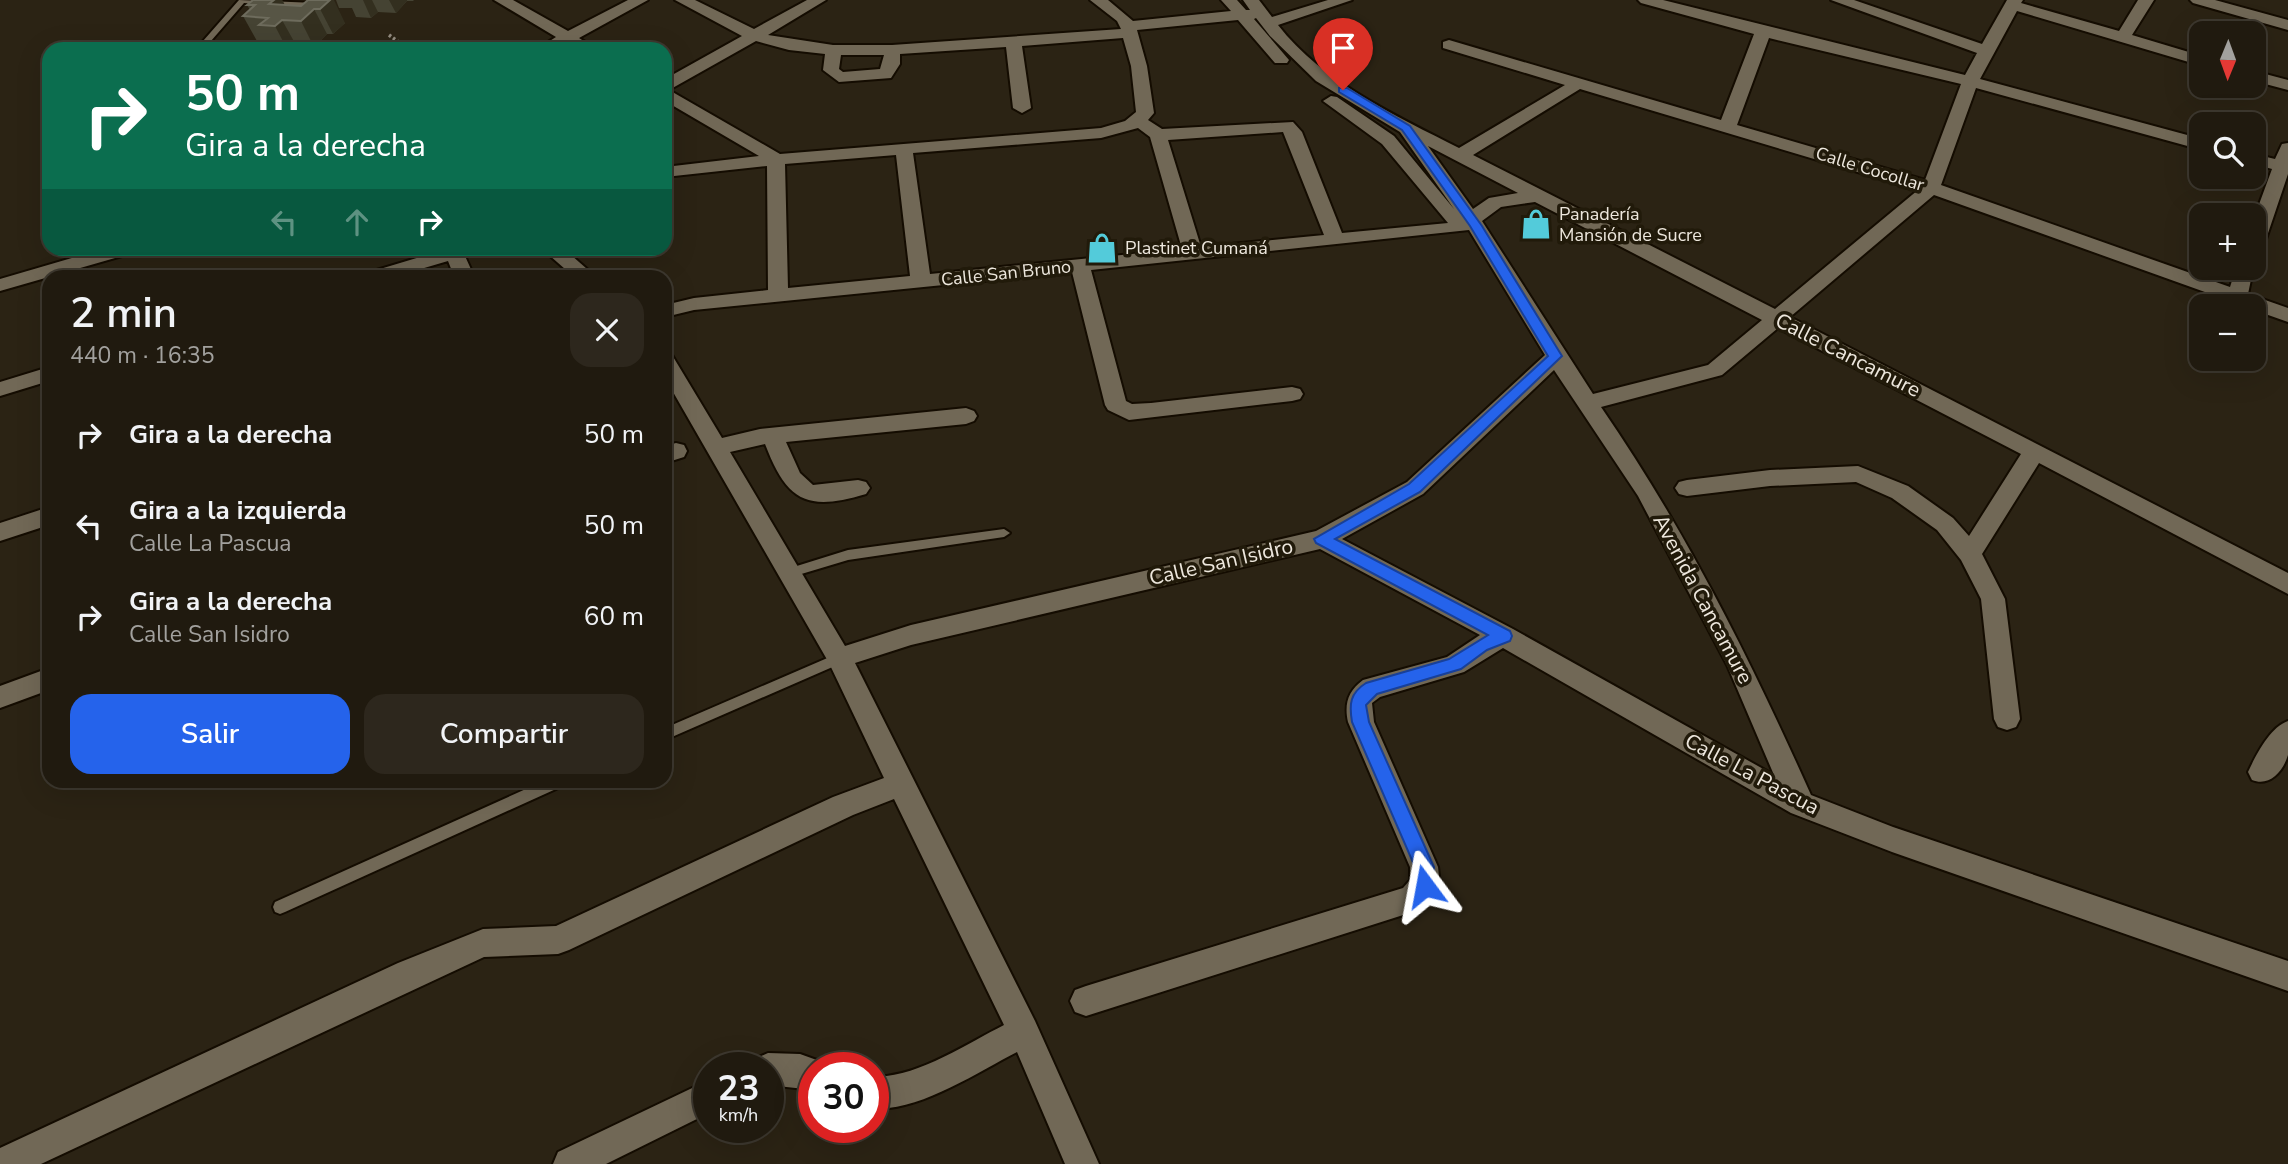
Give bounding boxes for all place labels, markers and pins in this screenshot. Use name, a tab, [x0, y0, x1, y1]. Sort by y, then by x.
pin	[1313, 18, 1373, 90]
place label: Panadería Mansión de Sucre	[1559, 202, 1702, 247]
shop icon: Panadería Mansión de Sucre	[1519, 207, 1553, 241]
shop icon: Plastinet Cumaná	[1085, 231, 1119, 265]
place label: Plastinet Cumaná	[1125, 236, 1268, 260]

